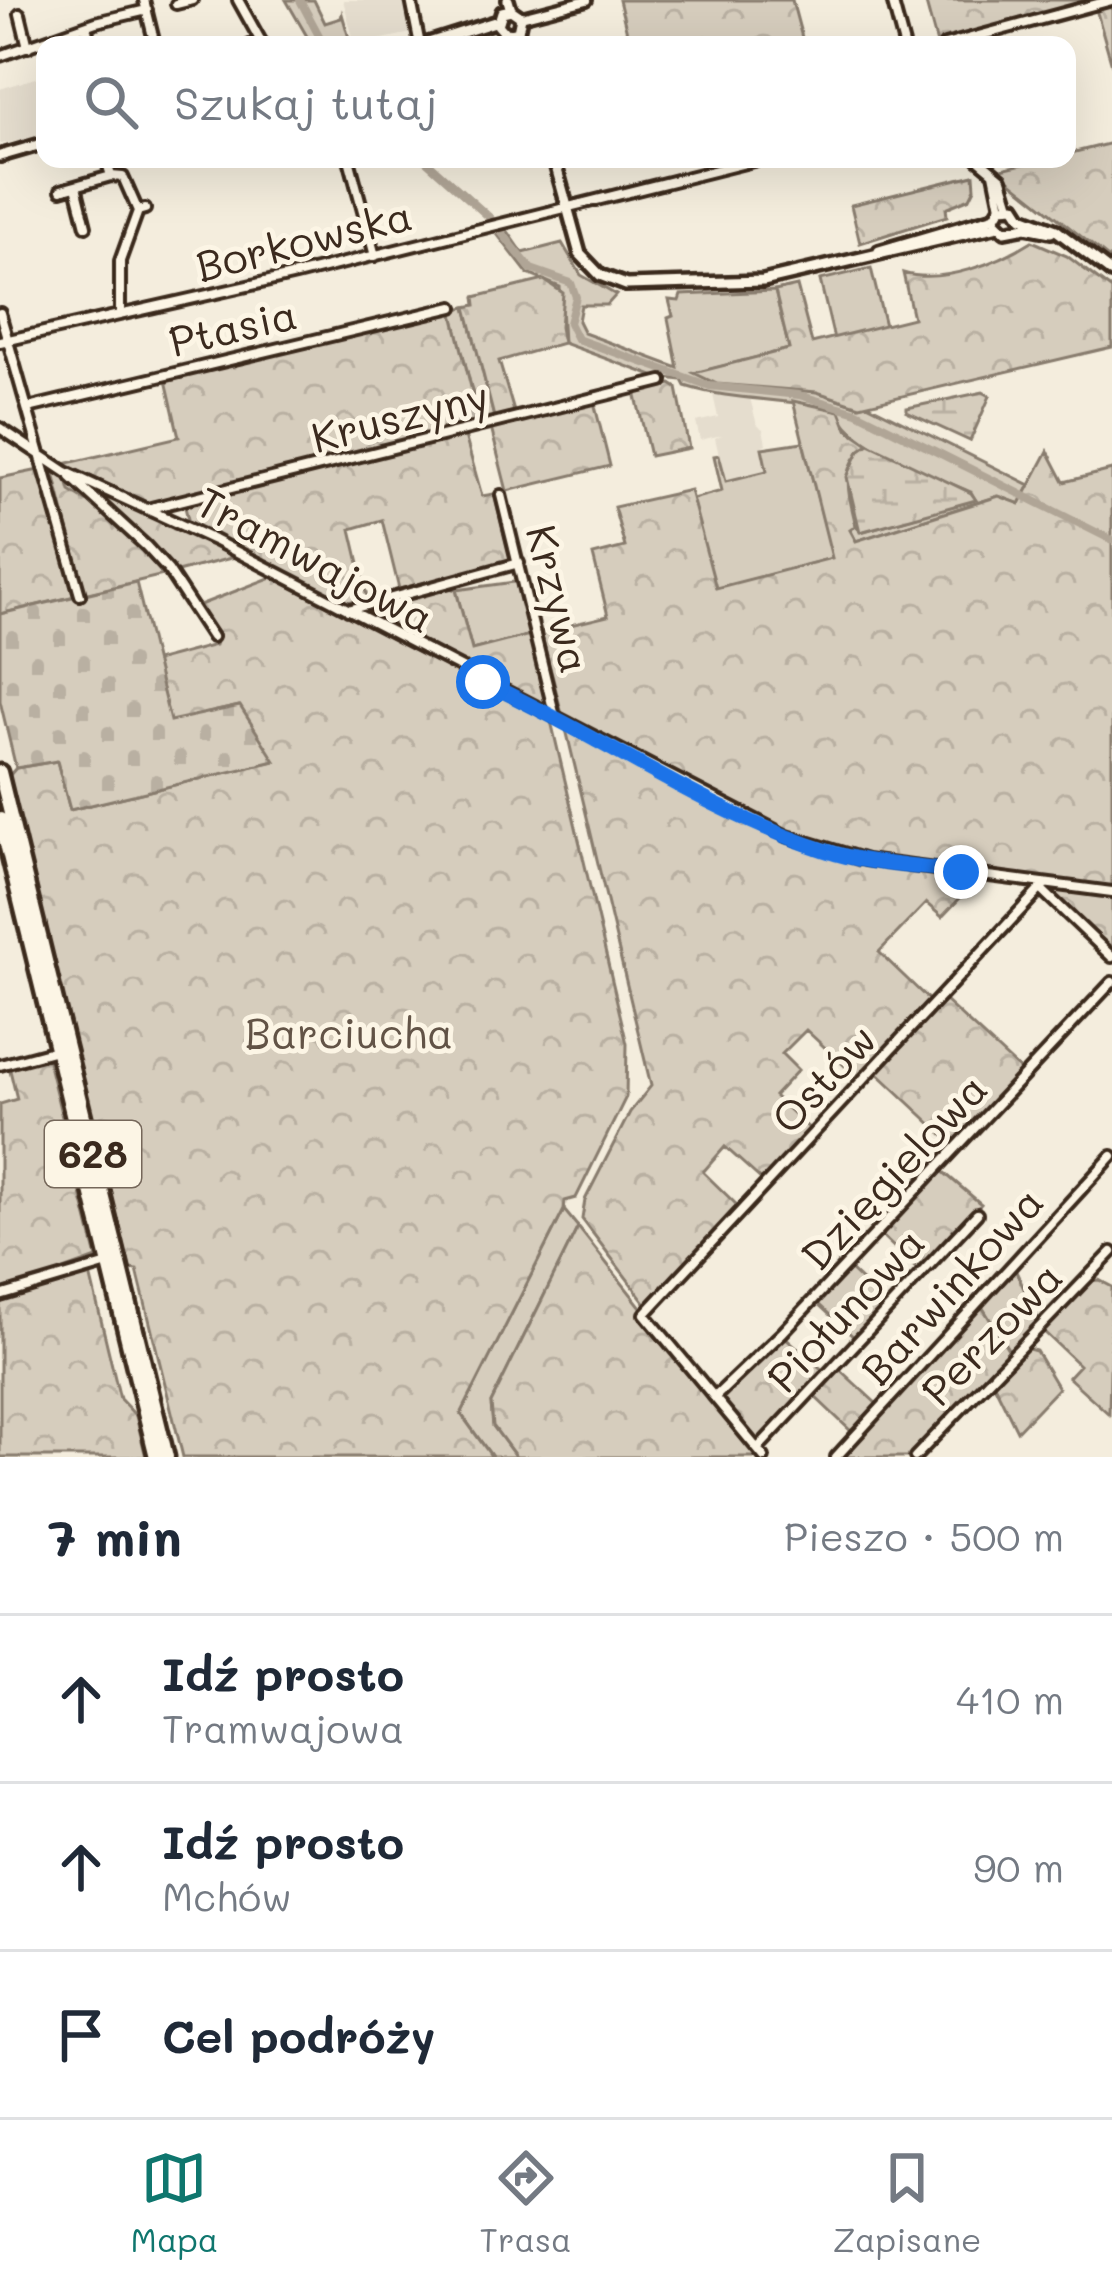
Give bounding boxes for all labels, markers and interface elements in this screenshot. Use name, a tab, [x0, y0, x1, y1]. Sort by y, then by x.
search box	[36, 36, 1076, 168]
icon: search	[78, 69, 144, 135]
text: Szukaj tutaj	[174, 73, 438, 131]
street label: Borkowska	[190, 186, 417, 293]
street label: Ptasia	[163, 285, 302, 368]
street label: Kruszyny	[305, 367, 494, 464]
street label: Tramwajowa	[188, 473, 444, 644]
street label: Krzywa	[515, 519, 604, 678]
route start	[456, 655, 510, 709]
route end	[934, 845, 988, 899]
park label: Barciucha	[245, 1005, 453, 1060]
street label: Ostów	[759, 1012, 887, 1144]
street label: Dzięgielowa	[788, 1061, 998, 1281]
road number: 628	[45, 1121, 141, 1187]
street label: Barwinkowa	[847, 1174, 1054, 1396]
street label: Piołunowa	[754, 1215, 935, 1403]
street label: Perzowa	[909, 1249, 1073, 1417]
text: 7 min	[48, 1502, 182, 1569]
text: Pieszo · 500 m	[784, 1510, 1064, 1561]
text: Idź prosto	[162, 1644, 404, 1702]
icon: ahead	[48, 1666, 114, 1732]
text: 410 m	[956, 1673, 1064, 1724]
text: Tramwajowa	[162, 1702, 404, 1753]
text: Idź prosto	[162, 1812, 404, 1870]
icon: ahead	[48, 1834, 114, 1900]
text: 90 m	[973, 1841, 1064, 1892]
text: Mchów	[162, 1870, 291, 1921]
icon: arrive	[48, 2002, 114, 2068]
text: Cel podróży	[162, 2006, 435, 2064]
tab: Mapa	[131, 2145, 218, 2260]
tab: Trasa	[480, 2145, 572, 2260]
tab: Zapisane	[833, 2145, 981, 2260]

